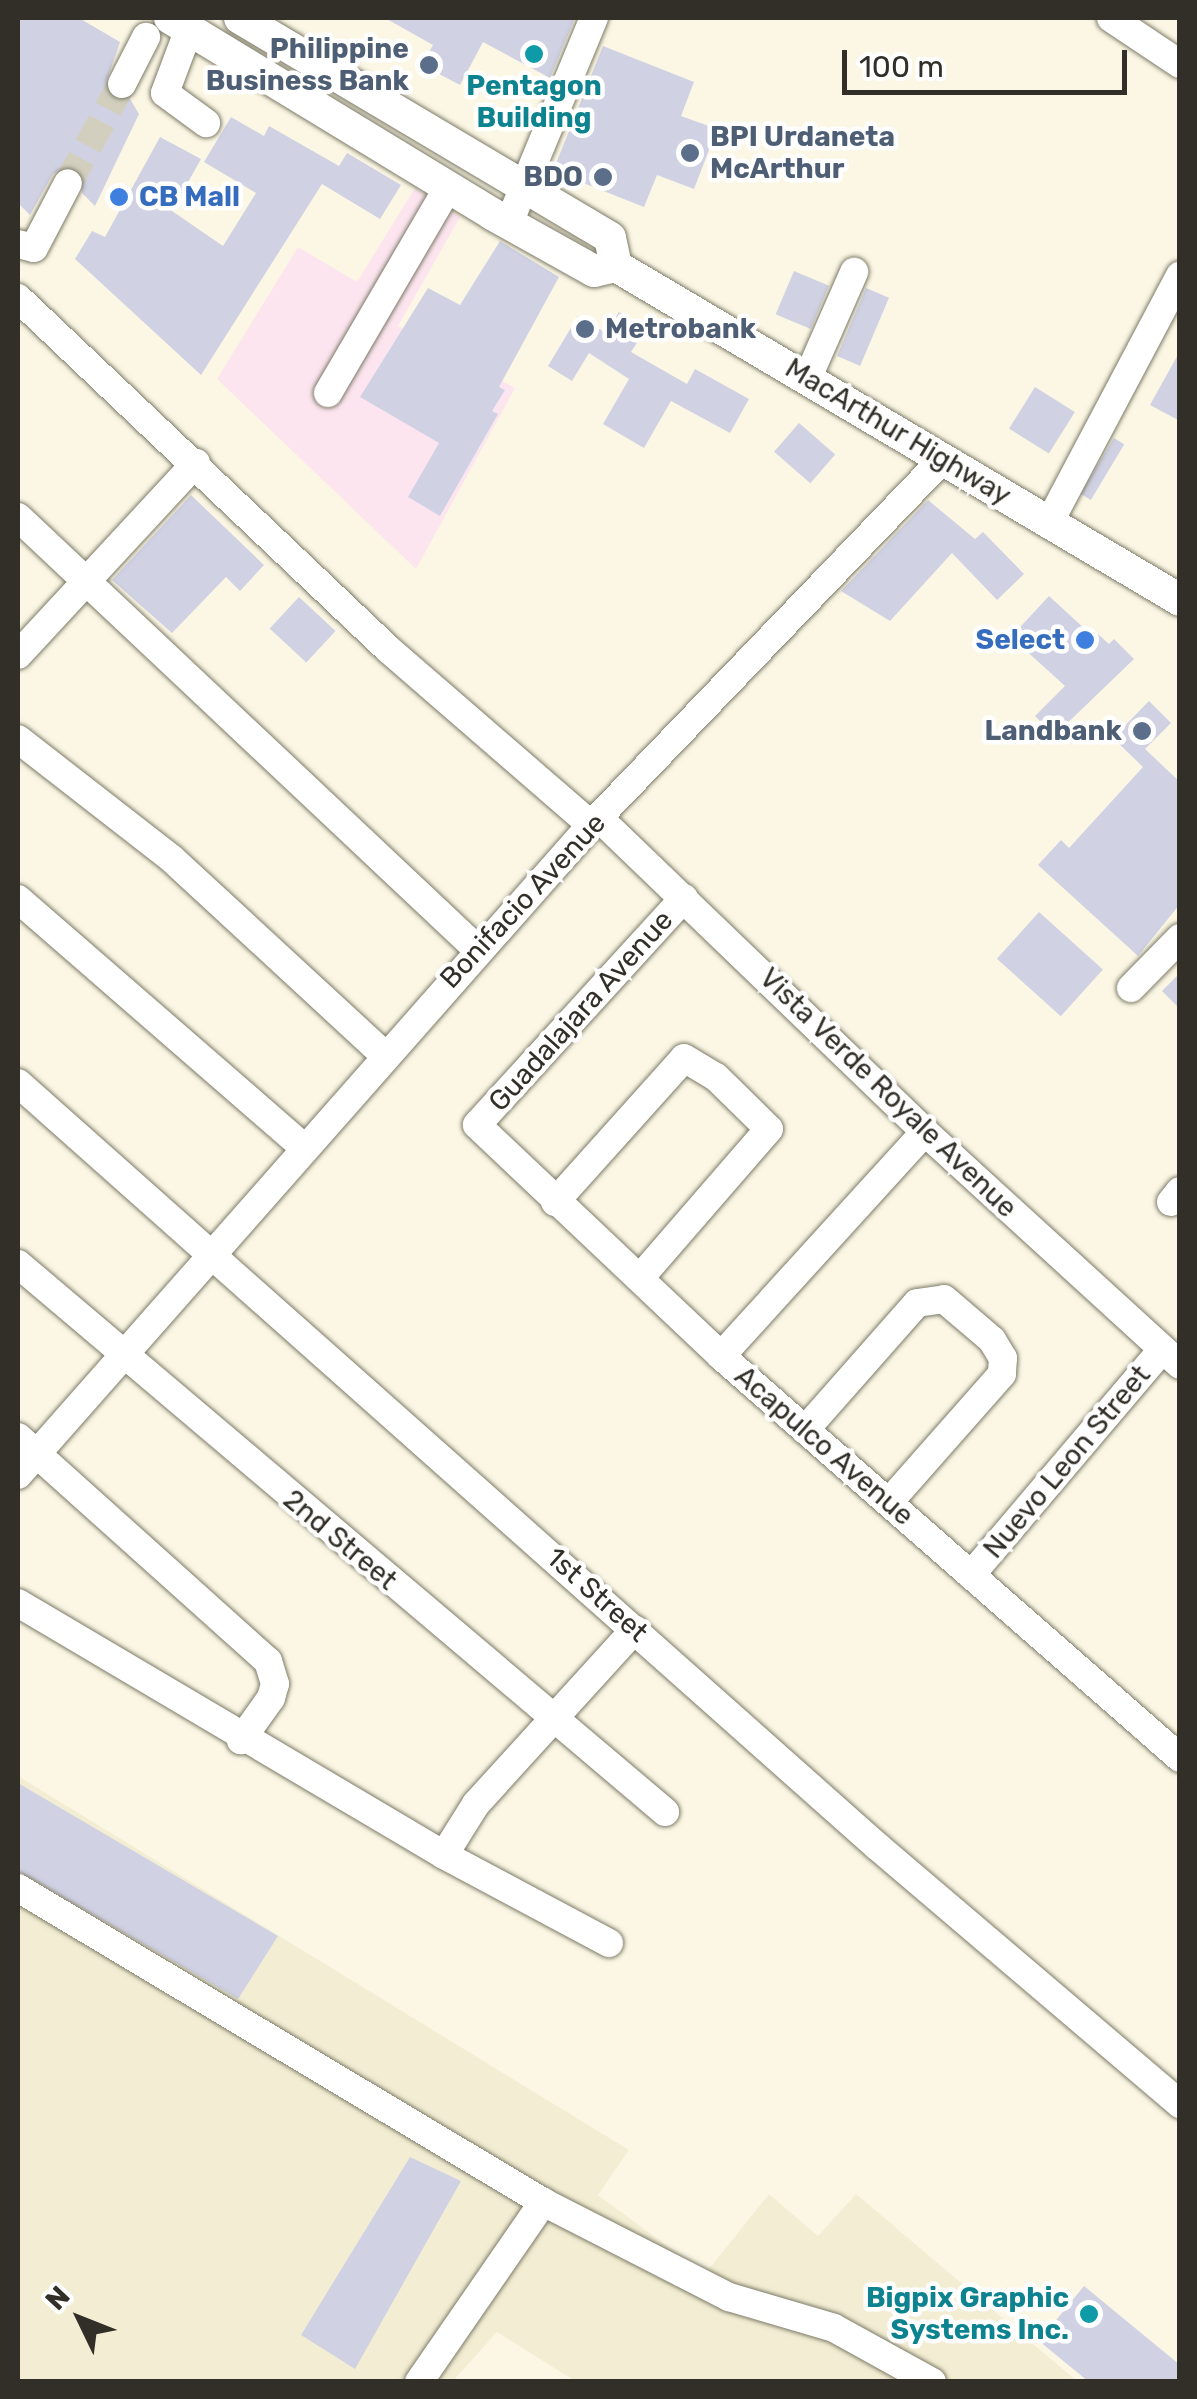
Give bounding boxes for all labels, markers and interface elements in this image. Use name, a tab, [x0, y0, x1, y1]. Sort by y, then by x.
scale bar	[847, 30, 1132, 92]
place label: Philippine Business Bank	[206, 32, 409, 98]
marker: Pentagon Building	[523, 43, 545, 65]
text: 100 m	[859, 49, 944, 85]
marker: Philippine Business Bank	[418, 54, 440, 76]
place label: Pentagon Building	[466, 69, 602, 135]
place label: BPI Urdaneta McArthur	[710, 120, 895, 186]
marker: BPI Urdaneta McArthur	[679, 142, 701, 164]
place label: BDO	[523, 160, 583, 194]
marker: BDO	[592, 166, 614, 188]
place label: CB Mall	[139, 180, 240, 214]
marker: CB Mall	[108, 186, 130, 208]
place label: Metrobank	[605, 312, 756, 346]
marker: Metrobank	[574, 318, 596, 340]
street label: MacArthur Highway	[779, 351, 1017, 513]
place label: Select	[976, 623, 1065, 657]
marker: Select	[1074, 629, 1096, 651]
place label: Landbank	[985, 714, 1122, 748]
marker: Landbank	[1131, 720, 1153, 742]
street label: Bonifacio Avenue	[433, 806, 613, 996]
street label: Guadalajara Avenue	[482, 903, 680, 1119]
street label: Vista Verde Royale Avenue	[752, 961, 1024, 1225]
street label: Acapulco Avenue	[728, 1359, 920, 1533]
street label: Nuevo Leon Street	[977, 1359, 1157, 1565]
street label: 2nd Street	[276, 1483, 404, 1597]
street label: 1st Street	[539, 1541, 655, 1649]
north arrow	[30, 2269, 130, 2369]
text: N	[39, 2280, 77, 2317]
place label: Bigpix Graphic Systems Inc.	[866, 2281, 1069, 2347]
marker: Bigpix Graphic Systems Inc.	[1078, 2303, 1100, 2325]

